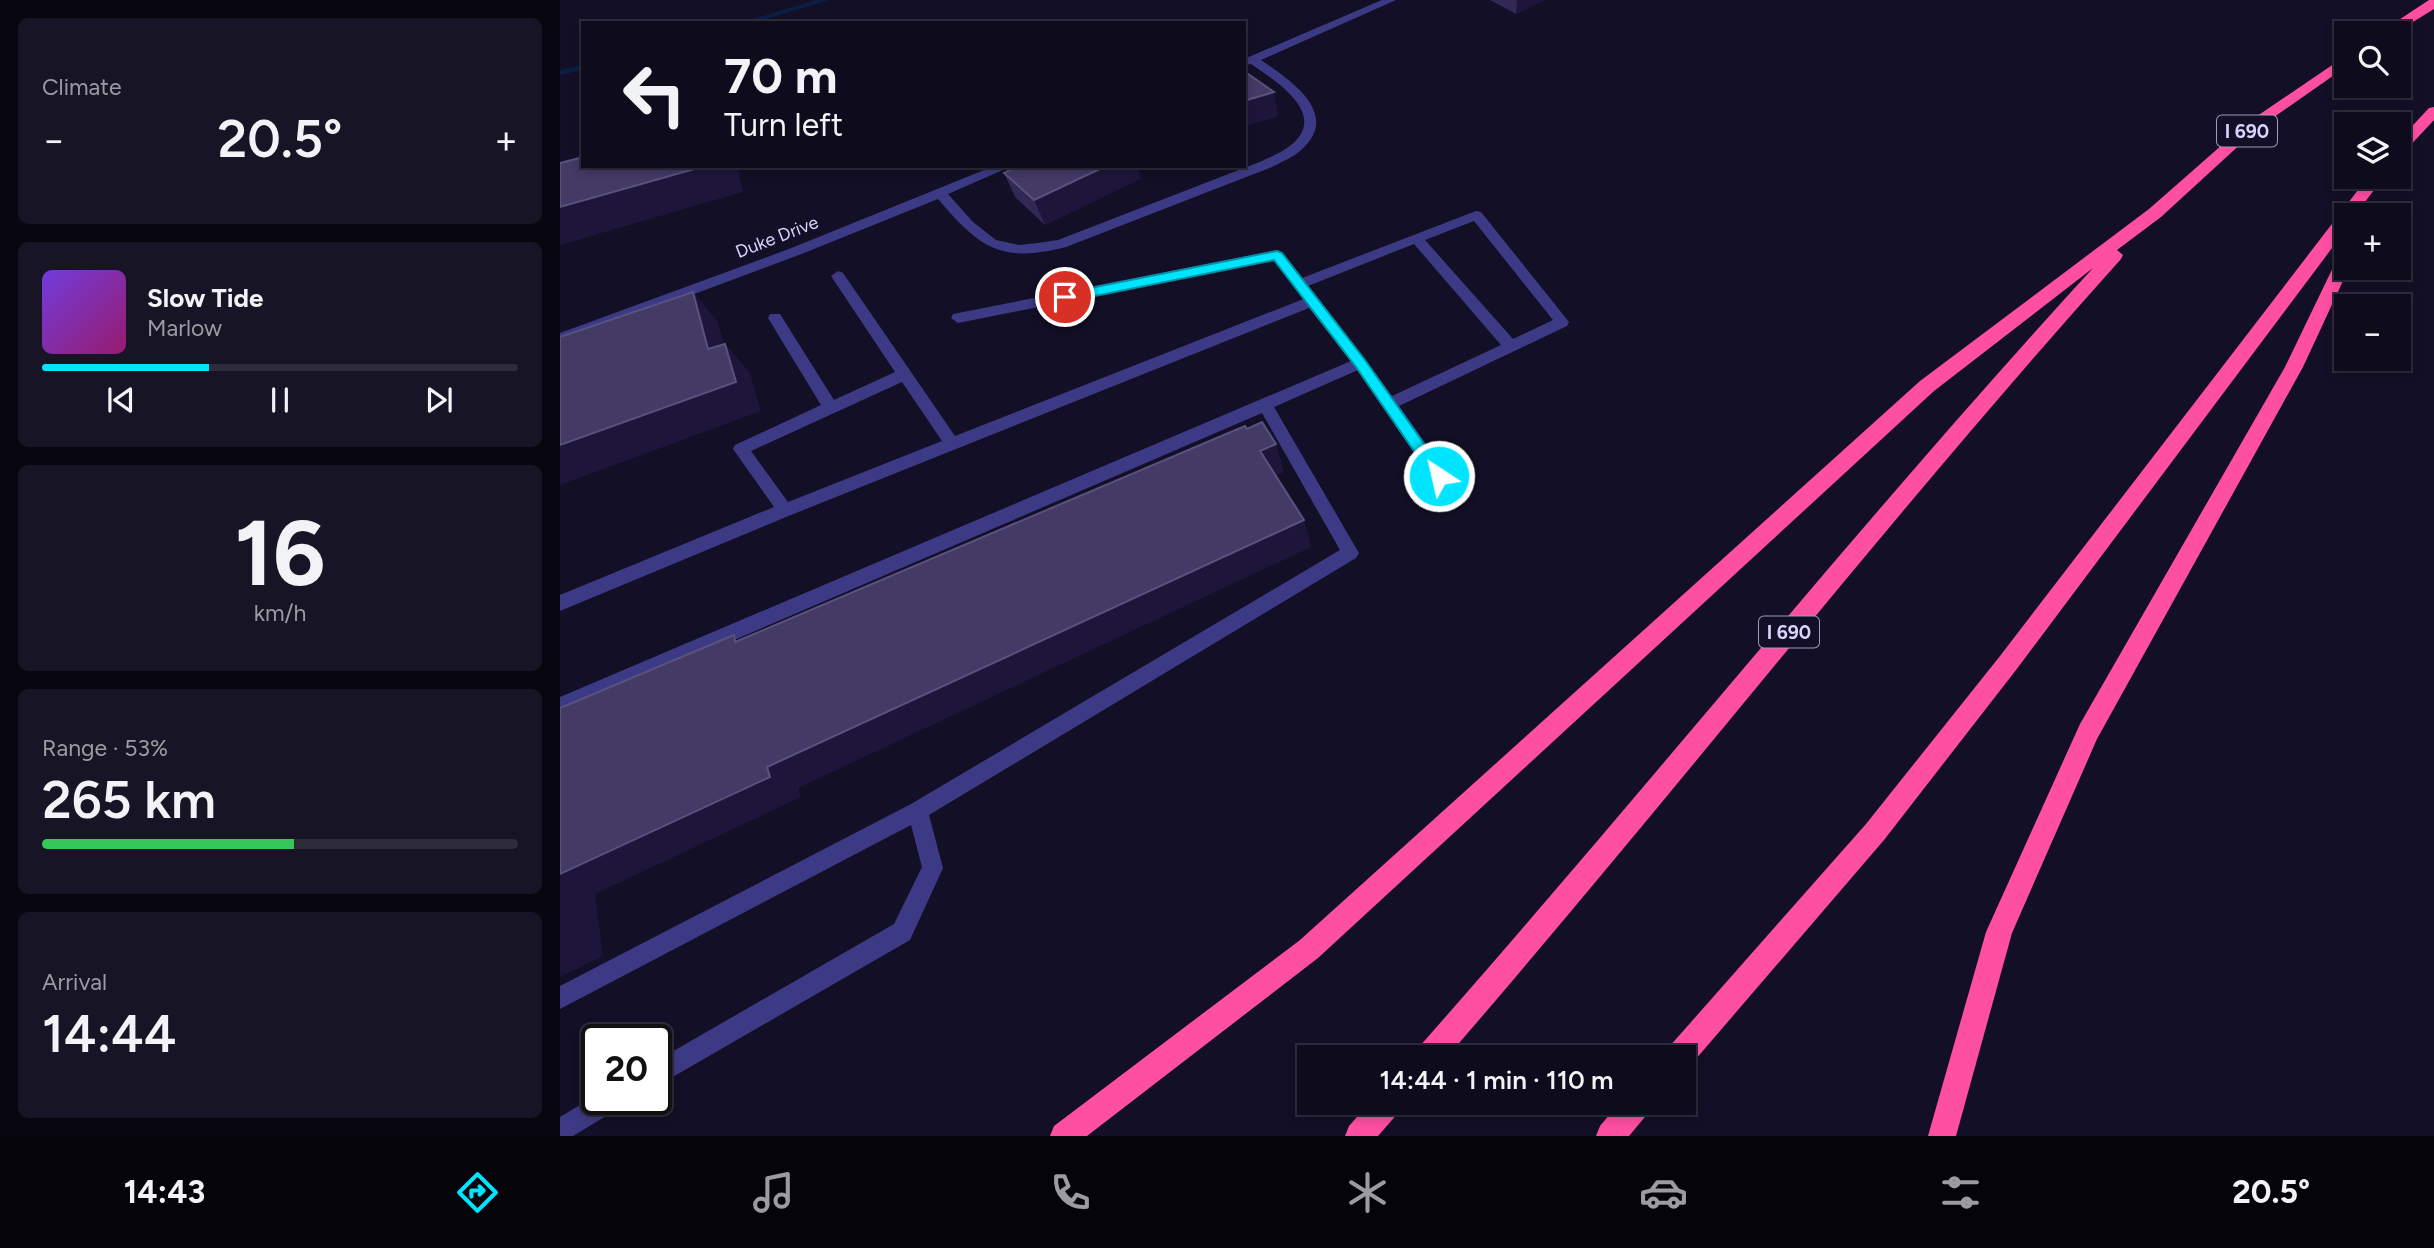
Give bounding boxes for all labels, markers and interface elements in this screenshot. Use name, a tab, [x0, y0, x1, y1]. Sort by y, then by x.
map controls	[2334, 21, 2411, 371]
button: search	[2334, 21, 2411, 98]
text: 70 m	[724, 46, 837, 105]
icon: left	[609, 49, 700, 140]
text: Climate	[42, 73, 121, 101]
text: Turn left	[724, 106, 843, 144]
text: 20.5°	[218, 108, 342, 170]
button: layers	[2334, 112, 2411, 189]
road number: I 690	[2217, 116, 2277, 146]
text: −	[42, 117, 66, 163]
text: +	[494, 117, 518, 163]
button: +	[2334, 203, 2411, 280]
street label: Duke Drive	[733, 211, 822, 263]
pin	[1035, 267, 1095, 327]
icon: arrive	[1046, 278, 1084, 316]
text: Slow Tide	[147, 282, 263, 314]
button: −	[2334, 294, 2411, 371]
text: Marlow	[147, 314, 222, 342]
icon: previous	[102, 381, 140, 419]
icon: pause	[261, 381, 299, 419]
icon: next	[420, 381, 458, 419]
position arrow	[1402, 439, 1476, 513]
text: 16	[234, 499, 326, 608]
text: km/h	[254, 599, 306, 627]
road number: I 690	[1759, 617, 1819, 648]
text: Range · 53%	[42, 734, 168, 762]
text: 265 km	[42, 769, 216, 831]
text: Arrival	[42, 968, 107, 996]
text: 14:44	[42, 1003, 176, 1065]
speed limit sign: 20	[581, 1024, 672, 1115]
text: 14:44 · 1 min · 110 m	[1380, 1064, 1613, 1096]
icon: directions	[453, 1168, 502, 1217]
icon: music	[749, 1168, 798, 1217]
icon: phone	[1046, 1168, 1095, 1217]
icon: climate	[1343, 1168, 1392, 1217]
icon: car	[1639, 1168, 1688, 1217]
icon: filters	[1936, 1168, 1985, 1217]
text: 14:43	[124, 1173, 205, 1211]
text: 20.5°	[2232, 1173, 2310, 1211]

